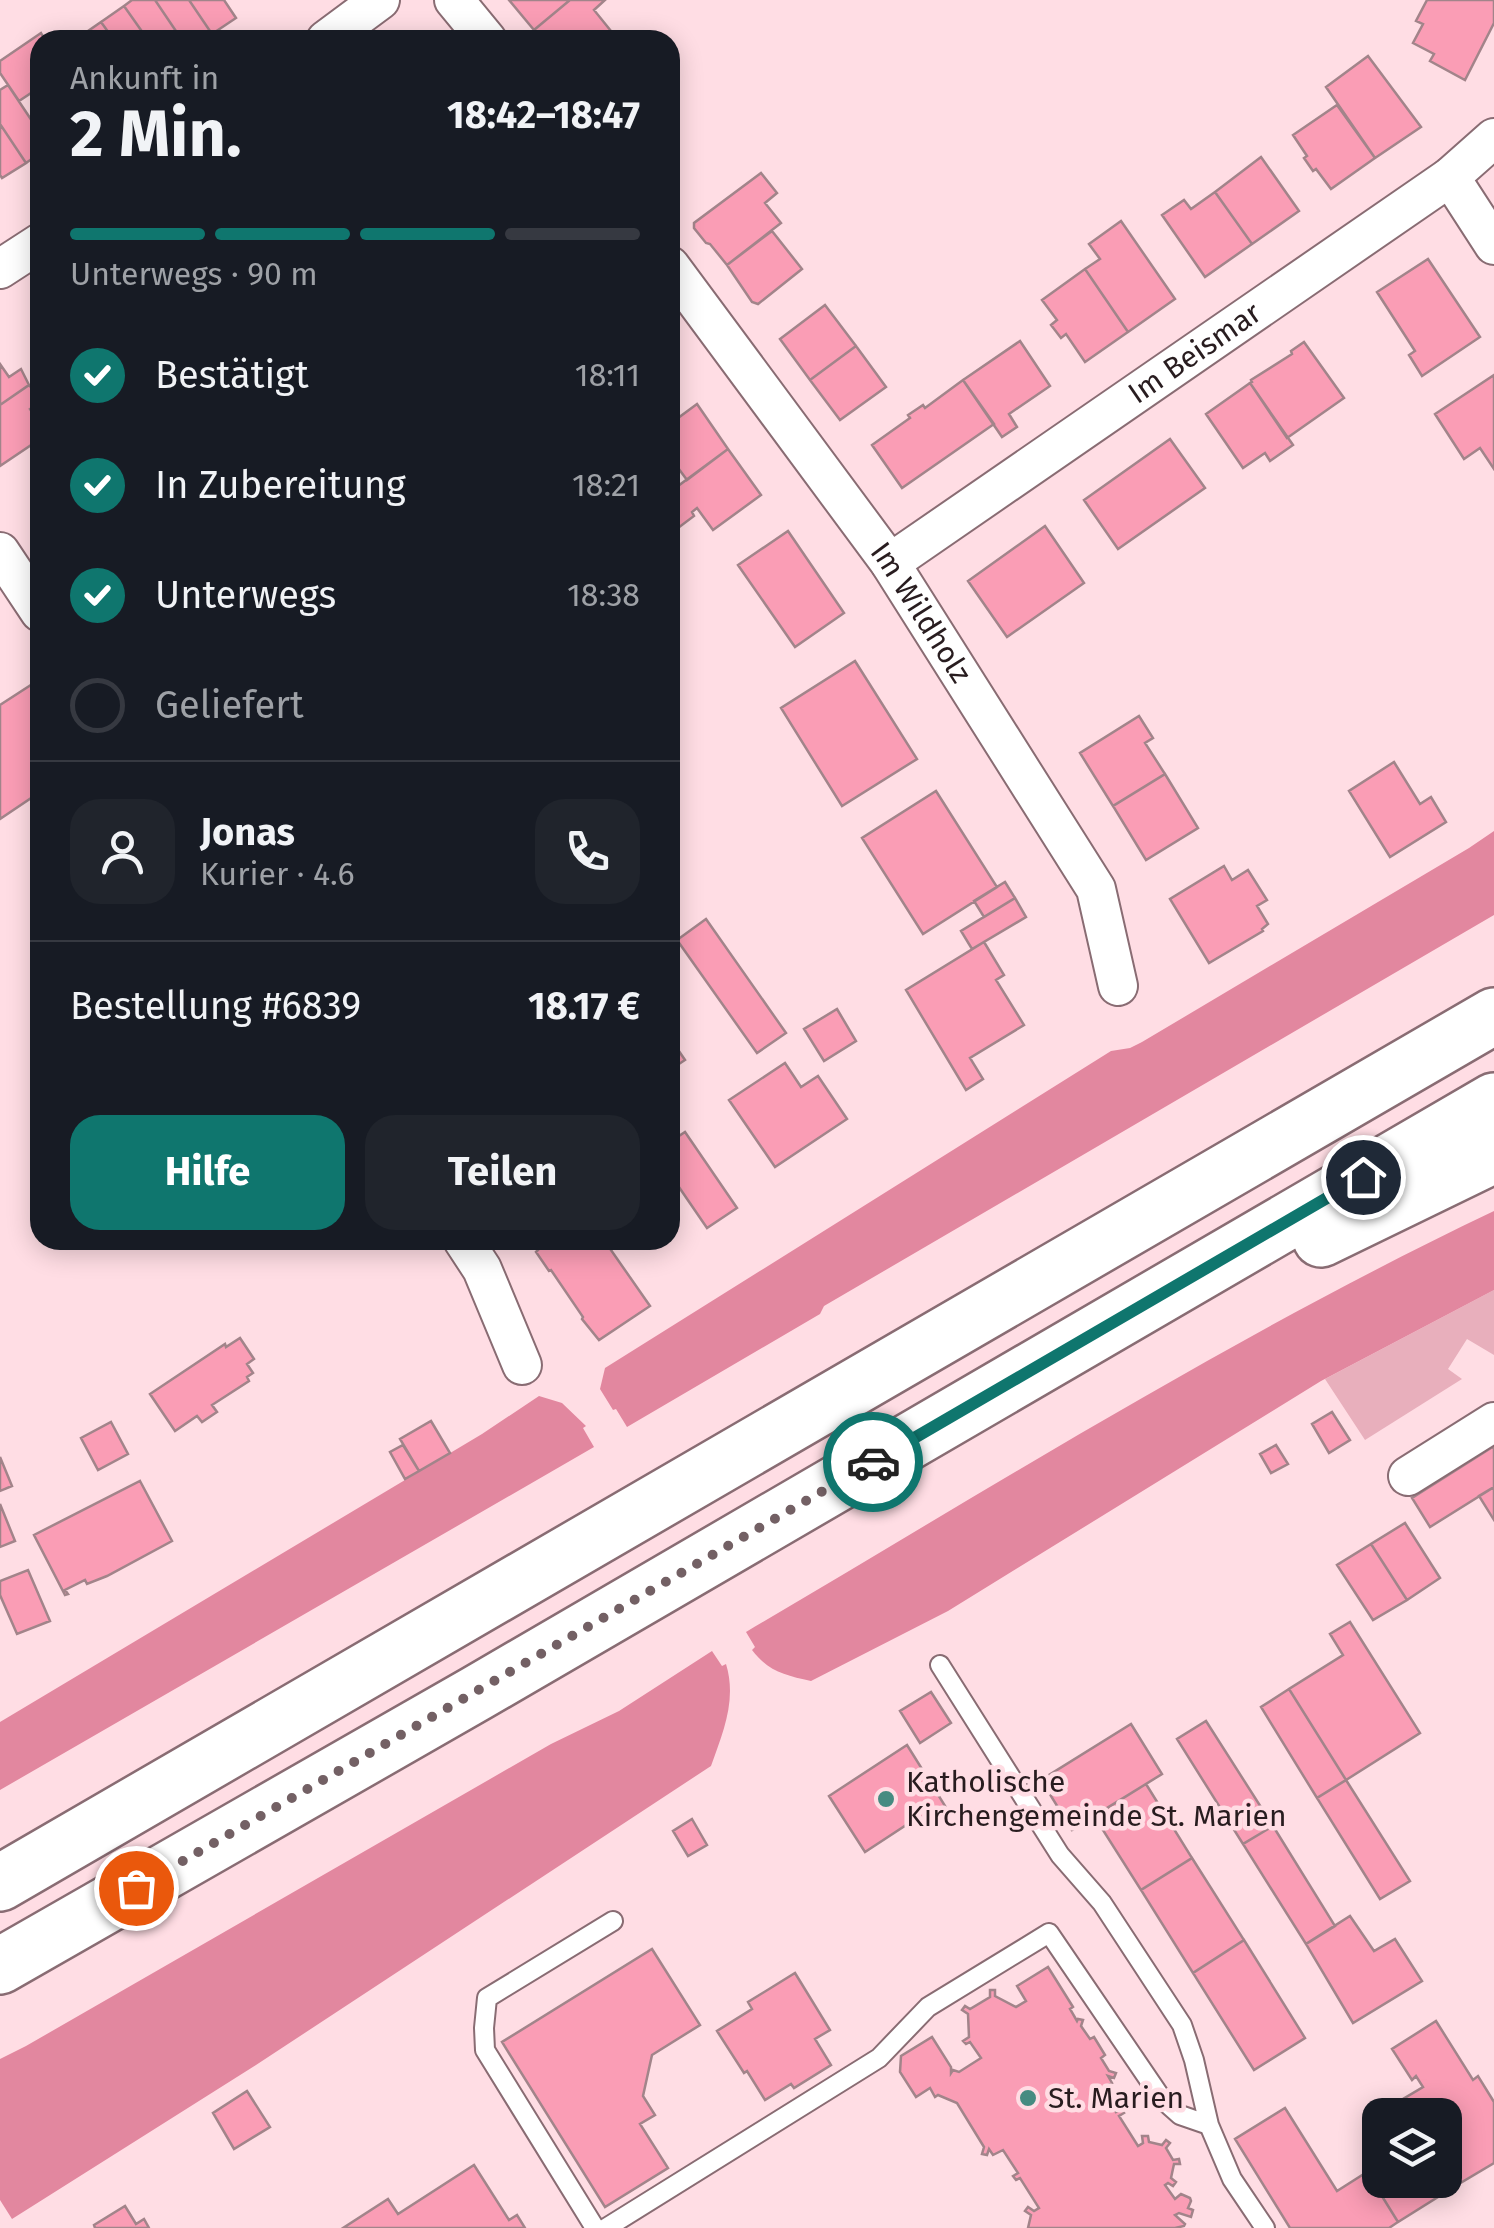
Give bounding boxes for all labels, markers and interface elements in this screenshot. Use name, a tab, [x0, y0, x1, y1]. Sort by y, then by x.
text: Ankunft in	[70, 59, 219, 97]
text: 18:42–18:47	[447, 92, 640, 138]
text: 2 Min.	[70, 95, 242, 173]
text: Unterwegs · 90 m	[70, 255, 318, 293]
street label: Im Beismar	[1121, 294, 1268, 411]
icon: check	[70, 348, 125, 403]
text: Bestätigt	[155, 352, 309, 398]
text: 18:11	[575, 356, 640, 394]
icon: check	[70, 458, 125, 513]
text: In Zubereitung	[155, 462, 406, 508]
text: 18:21	[572, 466, 640, 504]
street label: Im Wildholz	[863, 535, 979, 689]
icon: check	[70, 568, 125, 623]
text: Unterwegs	[155, 572, 336, 618]
text: 18:38	[567, 576, 640, 614]
text: Geliefert	[155, 682, 304, 728]
button: person	[70, 799, 175, 904]
button: phone	[535, 799, 640, 904]
text: Jonas	[200, 809, 295, 855]
text: Kurier · 4.6	[200, 855, 354, 893]
text: Bestellung #6839	[70, 983, 361, 1029]
text: 18.17 €	[528, 983, 640, 1029]
button: Hilfe	[70, 1115, 345, 1230]
button: Teilen	[365, 1115, 640, 1230]
pin	[1321, 1135, 1406, 1220]
icon: home	[1336, 1150, 1391, 1205]
courier	[823, 1412, 923, 1512]
icon: car	[846, 1435, 901, 1490]
place label: Katholische Kirchengemeinde St. Marien	[906, 1764, 1287, 1834]
marker: Katholische Kirchengemeinde St. Marien	[875, 1788, 897, 1810]
pin	[94, 1846, 179, 1931]
icon: bag	[109, 1861, 164, 1916]
place label: St. Marien	[1048, 2080, 1184, 2116]
marker: St. Marien	[1017, 2087, 1039, 2109]
map controls	[1362, 2098, 1462, 2198]
button: layers	[1362, 2098, 1462, 2198]

